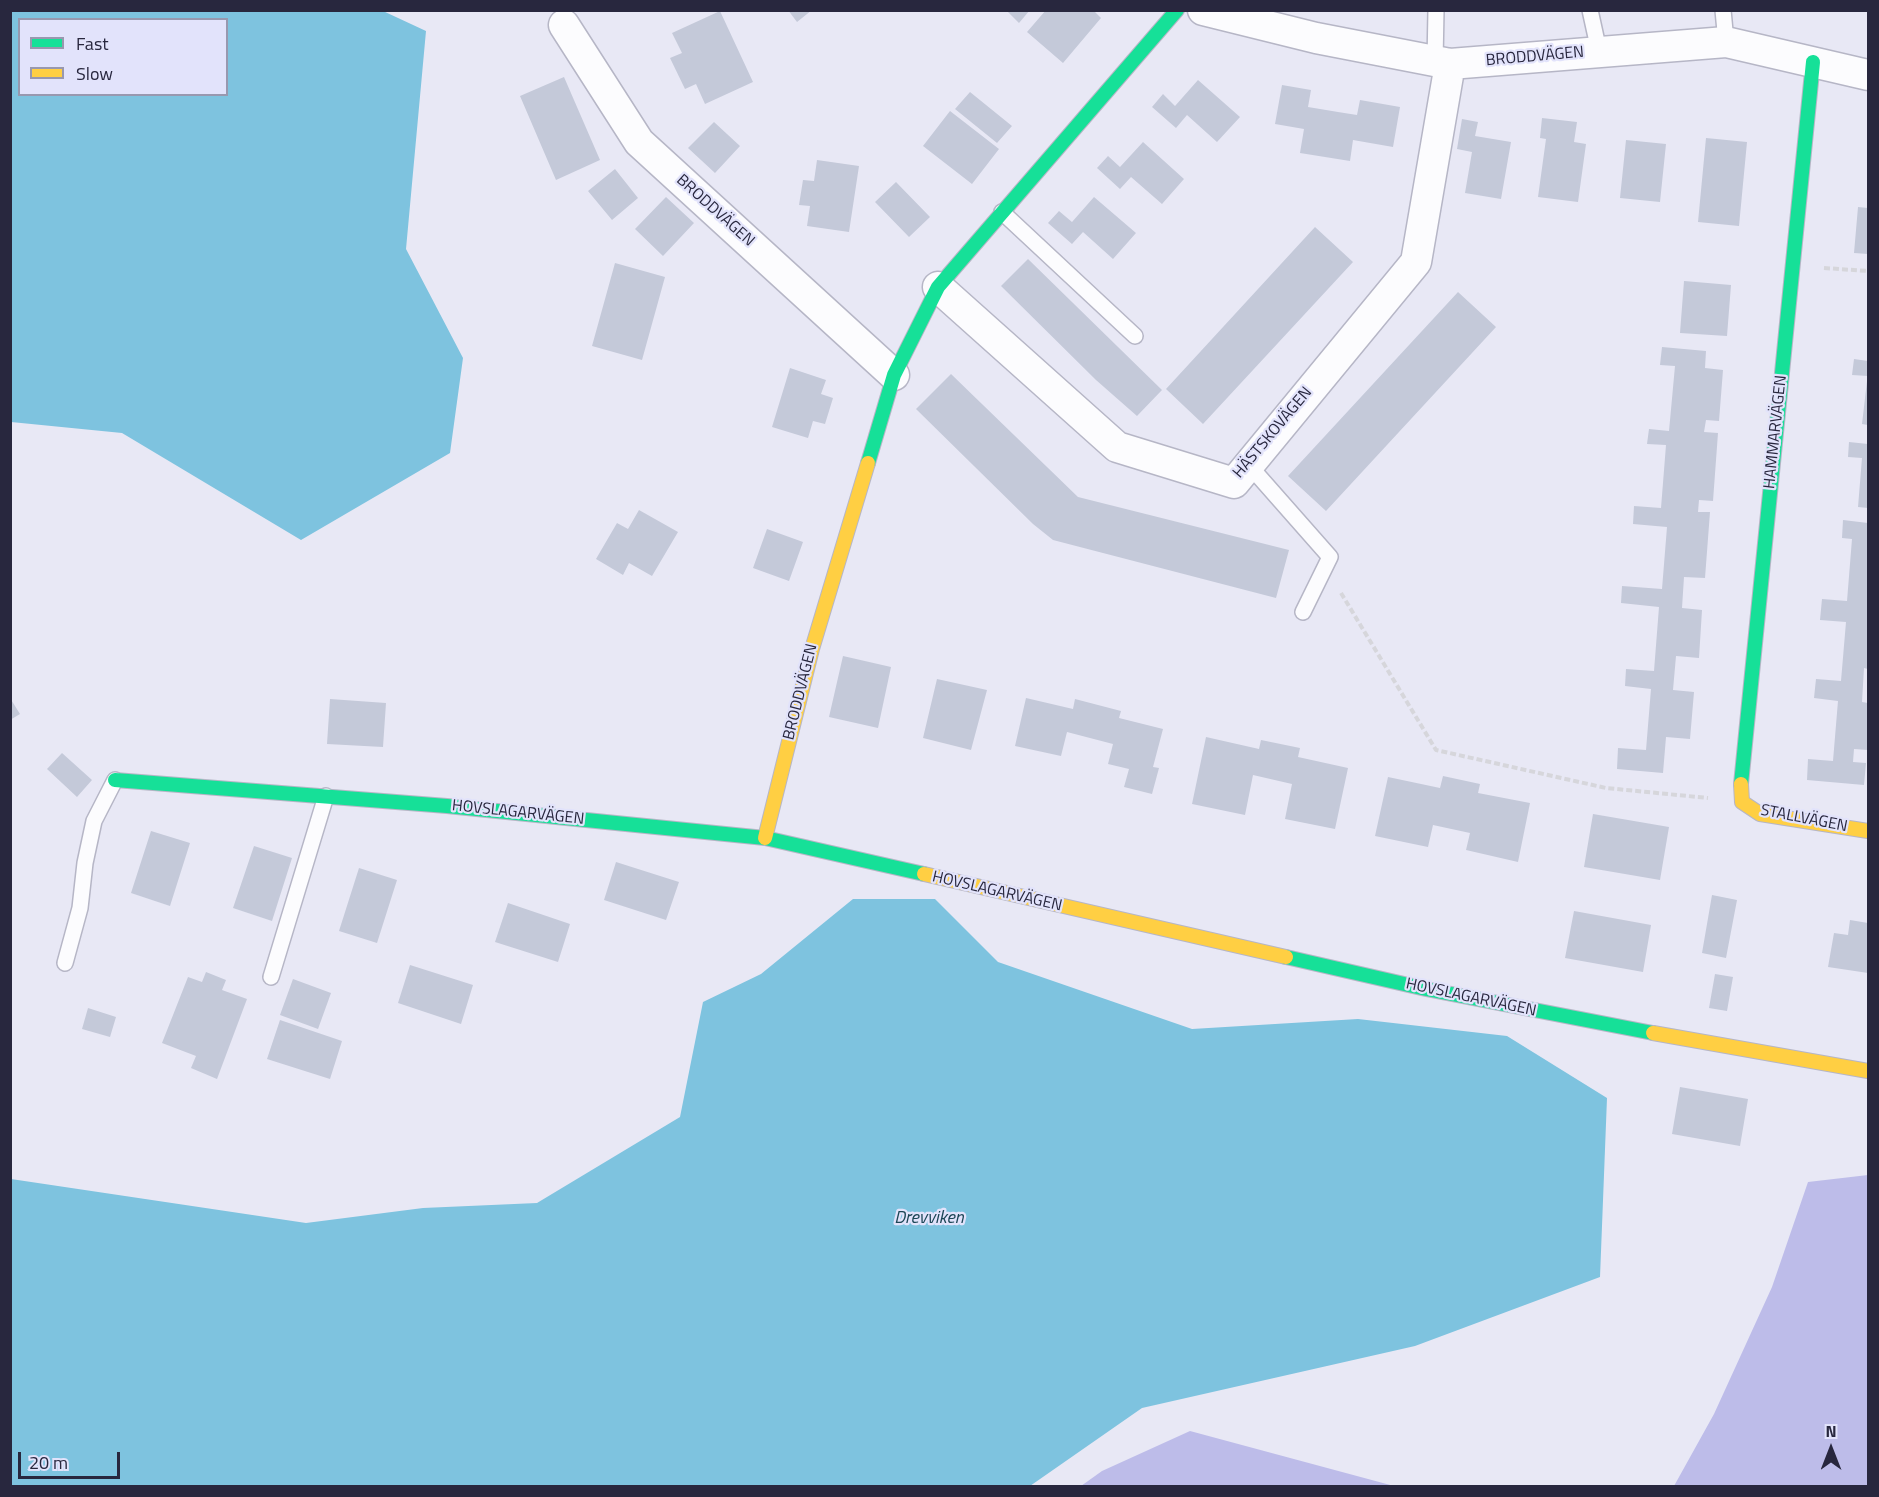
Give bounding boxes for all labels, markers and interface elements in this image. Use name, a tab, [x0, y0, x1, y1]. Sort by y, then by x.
legend	[18, 18, 228, 96]
text: Fast	[76, 30, 109, 57]
street label: BRODDVÄGEN	[1485, 43, 1585, 71]
text: Slow	[76, 60, 113, 87]
street label: BRODDVÄGEN	[672, 171, 758, 251]
street label: HAMMARVÄGEN	[1760, 374, 1792, 490]
street label: HÄSTSKOVÄGEN	[1229, 384, 1317, 482]
street label: BRODDVÄGEN	[780, 642, 822, 742]
street label: HOVSLAGARVÄGEN	[451, 797, 585, 829]
street label: STALLVÄGEN	[1759, 801, 1849, 837]
street label: HOVSLAGARVÄGEN	[930, 868, 1064, 916]
street label: HOVSLAGARVÄGEN	[1404, 975, 1538, 1021]
water label: Drevviken	[894, 1208, 964, 1230]
north arrow	[1801, 1419, 1861, 1479]
text: N	[1825, 1419, 1837, 1443]
scale bar	[21, 1440, 123, 1478]
text: 20 m	[29, 1449, 68, 1476]

